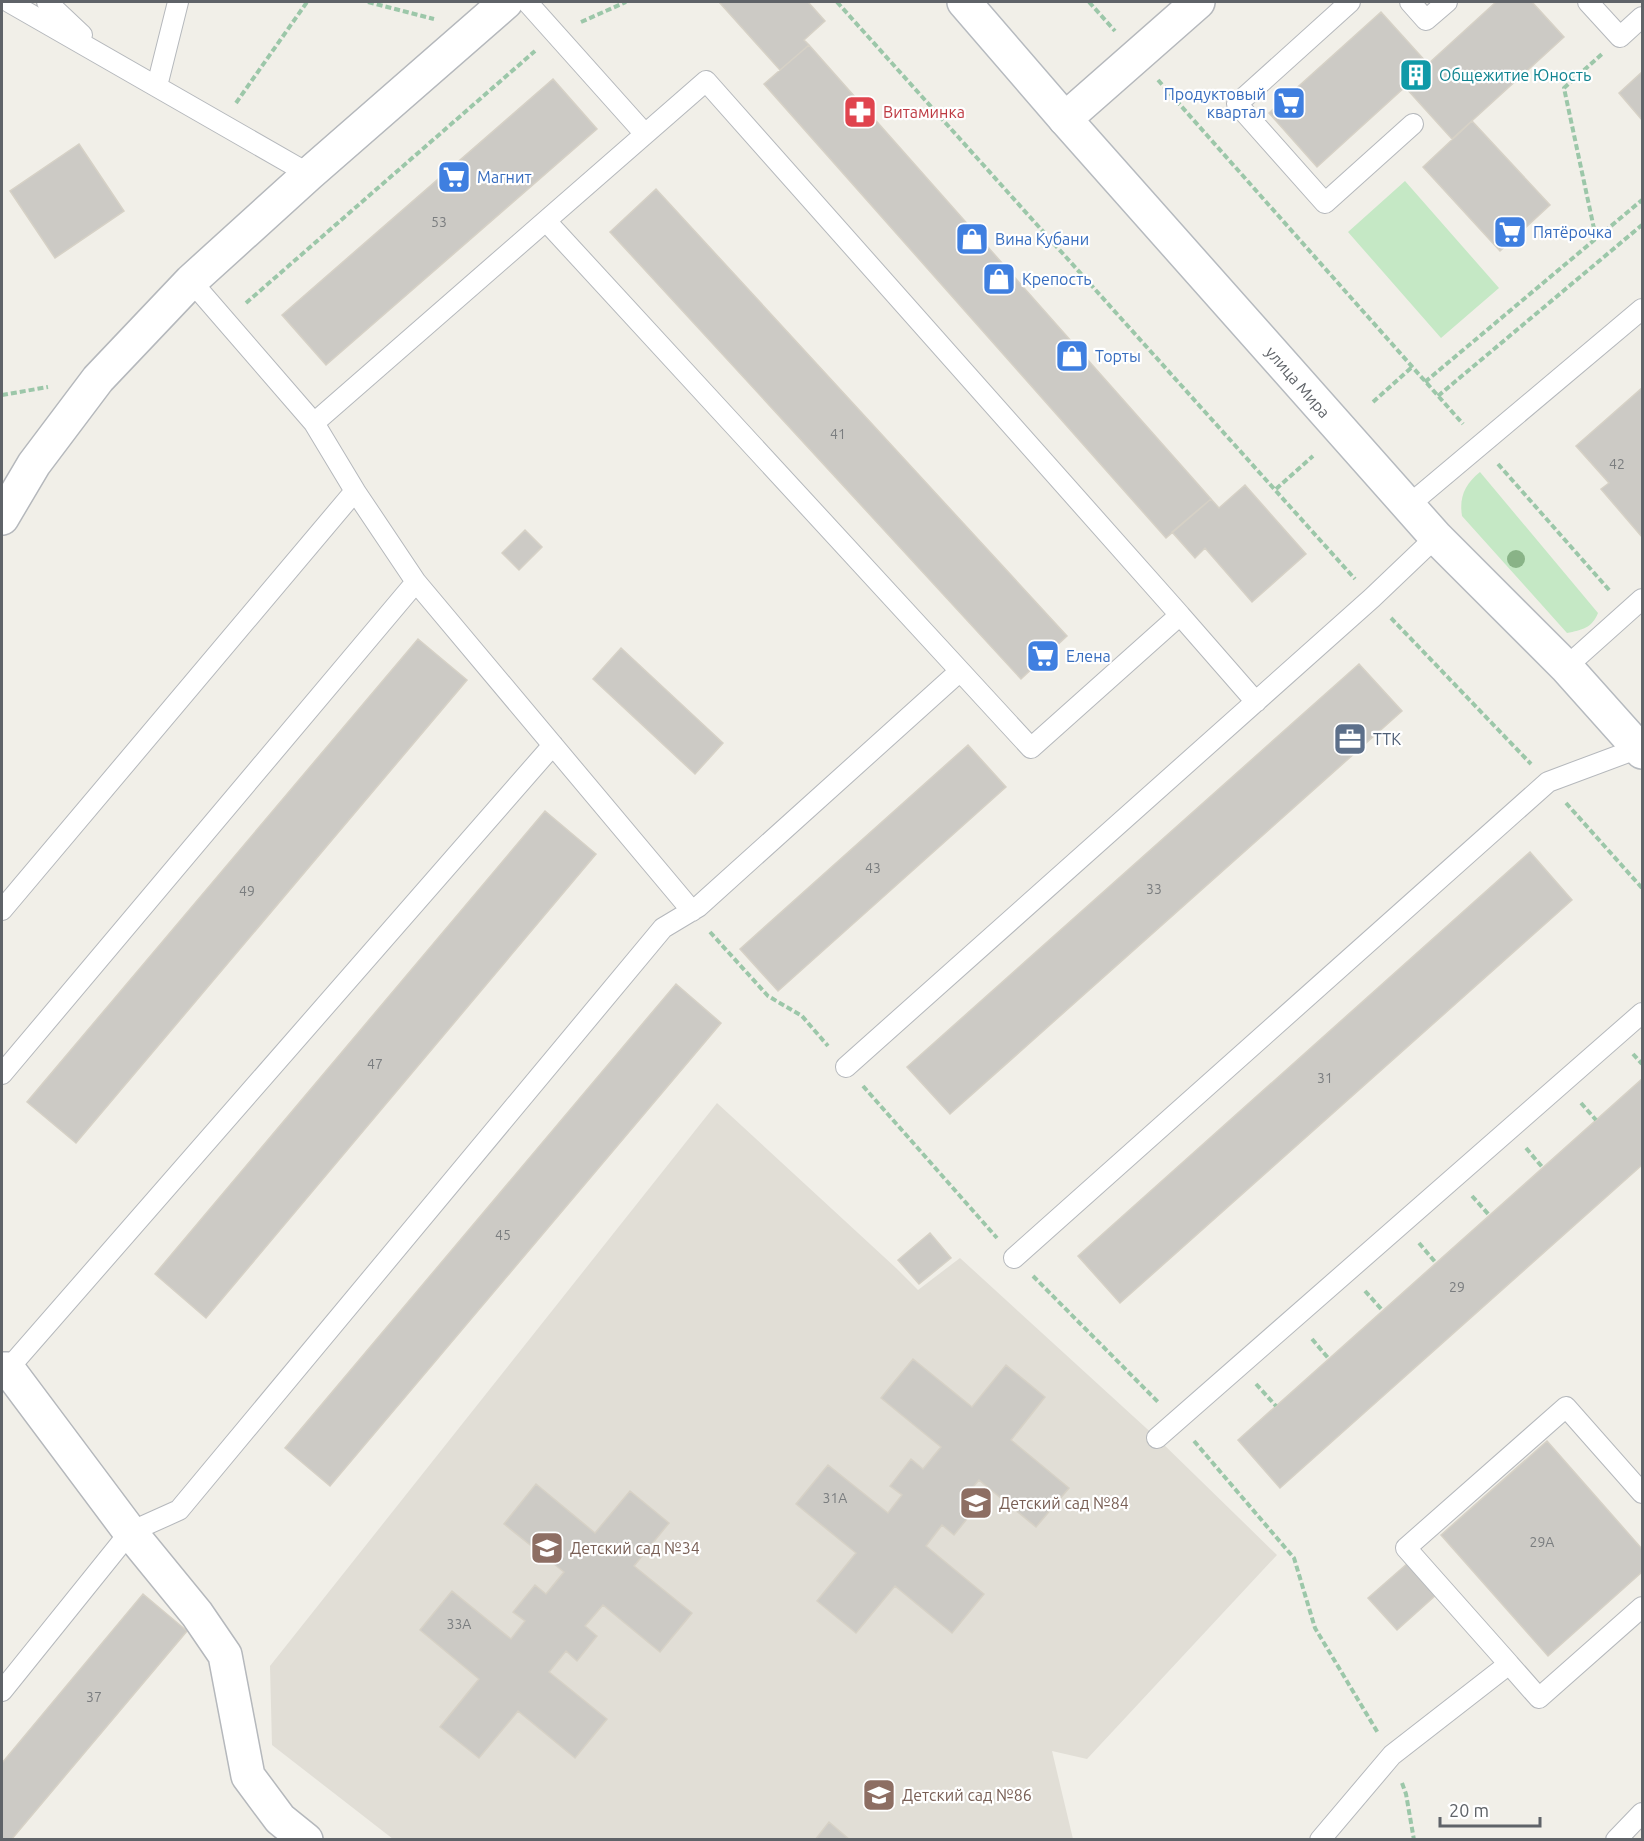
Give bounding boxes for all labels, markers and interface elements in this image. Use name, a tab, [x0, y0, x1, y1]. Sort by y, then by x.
building icon: Общежитие Юность	[1398, 57, 1434, 93]
place label: Общежитие Юность	[1439, 66, 1591, 84]
place label: Продуктовый квартал	[1164, 85, 1266, 121]
supermarket icon: Продуктовый квартал	[1271, 85, 1307, 121]
pharmacy icon: Витаминка	[842, 94, 878, 130]
place label: Витаминка	[883, 103, 965, 121]
supermarket icon: Магнит	[436, 159, 472, 195]
place label: Магнит	[477, 168, 532, 186]
house number: 53	[431, 214, 447, 230]
supermarket icon: Пятёрочка	[1492, 214, 1528, 250]
shop icon: Вина Кубани	[954, 221, 990, 257]
place label: Пятёрочка	[1533, 223, 1612, 241]
place label: Вина Кубани	[995, 230, 1089, 248]
shop icon: Крепость	[981, 261, 1017, 297]
place label: Крепость	[1022, 270, 1092, 288]
shop icon: Торты	[1054, 338, 1090, 374]
street label: улица Мира	[1262, 343, 1334, 421]
place label: Торты	[1095, 347, 1141, 365]
house number: 41	[830, 426, 846, 442]
house number: 42	[1609, 456, 1625, 472]
supermarket icon: Елена	[1025, 638, 1061, 674]
place label: Елена	[1066, 647, 1111, 665]
office icon: ТТК	[1332, 721, 1368, 757]
place label: ТТК	[1373, 730, 1401, 748]
house number: 43	[865, 860, 881, 876]
house number: 33	[1146, 881, 1162, 897]
house number: 49	[239, 883, 255, 899]
house number: 47	[367, 1056, 383, 1072]
house number: 31	[1317, 1070, 1333, 1086]
house number: 45	[495, 1227, 511, 1243]
house number: 29	[1449, 1279, 1465, 1295]
school or university icon: Детский сад №84	[958, 1485, 994, 1521]
house number: 31А	[823, 1490, 847, 1506]
place label: Детский сад №84	[999, 1494, 1129, 1512]
school or university icon: Детский сад №34	[529, 1530, 565, 1566]
house number: 29А	[1530, 1534, 1554, 1550]
place label: Детский сад №34	[570, 1539, 700, 1557]
house number: 33А	[447, 1616, 471, 1632]
house number: 37	[86, 1689, 102, 1705]
school or university icon: Детский сад №86	[861, 1777, 897, 1813]
place label: Детский сад №86	[902, 1786, 1032, 1804]
scale bar	[1440, 1790, 1540, 1828]
text: 20 m	[1449, 1800, 1489, 1820]

